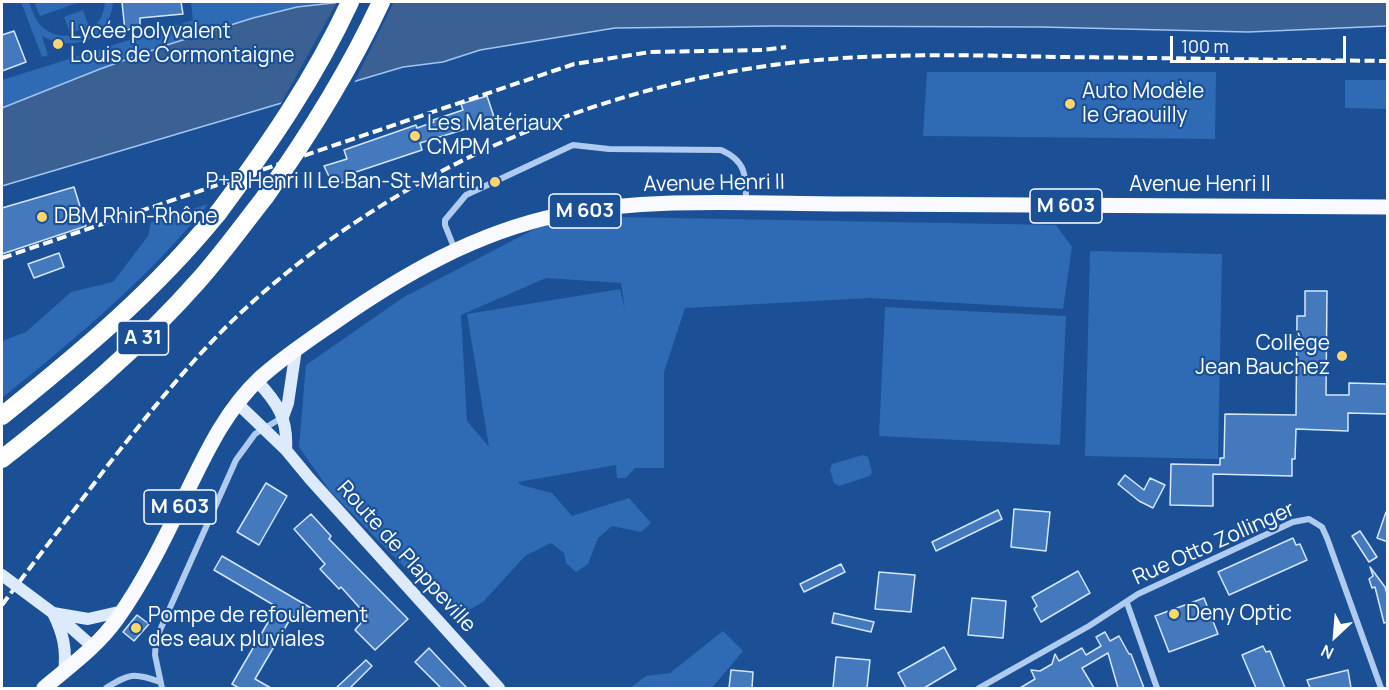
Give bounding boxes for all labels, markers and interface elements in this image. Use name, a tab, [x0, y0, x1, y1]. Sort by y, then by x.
place label: Lycée polyvalent Louis de Cormontaigne	[70, 19, 294, 69]
scale bar	[1173, 24, 1348, 62]
text: 100 m	[1181, 34, 1229, 58]
marker: Lycée polyvalent Louis de Cormontaigne	[51, 37, 65, 51]
place label: Auto Modèle le Graouilly	[1082, 79, 1204, 129]
marker: Auto Modèle le Graouilly	[1063, 97, 1077, 111]
place label: Les Matériaux CMPM	[427, 111, 563, 161]
marker: Les Matériaux CMPM	[408, 129, 422, 143]
place label: P+R Henri II Le Ban-St-Martin	[205, 169, 483, 195]
street label: Avenue Henri II	[643, 170, 785, 198]
street label: Avenue Henri II	[1129, 172, 1271, 198]
marker: P+R Henri II Le Ban-St-Martin	[488, 175, 502, 189]
road number: M 603	[1030, 189, 1102, 223]
road number: M 603	[549, 194, 621, 228]
place label: DBM Rhin-Rhône	[54, 204, 218, 230]
marker: DBM Rhin-Rhône	[35, 210, 49, 224]
road number: A 31	[118, 321, 168, 355]
place label: Collège Jean Bauchez	[1195, 331, 1330, 381]
marker: Collège Jean Bauchez	[1335, 349, 1349, 363]
street label: Route de Plappeville	[331, 476, 481, 638]
road number: M 603	[144, 490, 216, 524]
street label: Rue Otto Zollinger	[1129, 497, 1299, 591]
place label: Deny Optic	[1186, 601, 1292, 627]
place label: Pompe de refoulement des eaux pluviales	[148, 603, 368, 653]
north arrow	[1305, 606, 1365, 666]
marker: Deny Optic	[1167, 607, 1181, 621]
marker: Pompe de refoulement des eaux pluviales	[129, 621, 143, 635]
text: N	[1317, 640, 1337, 665]

